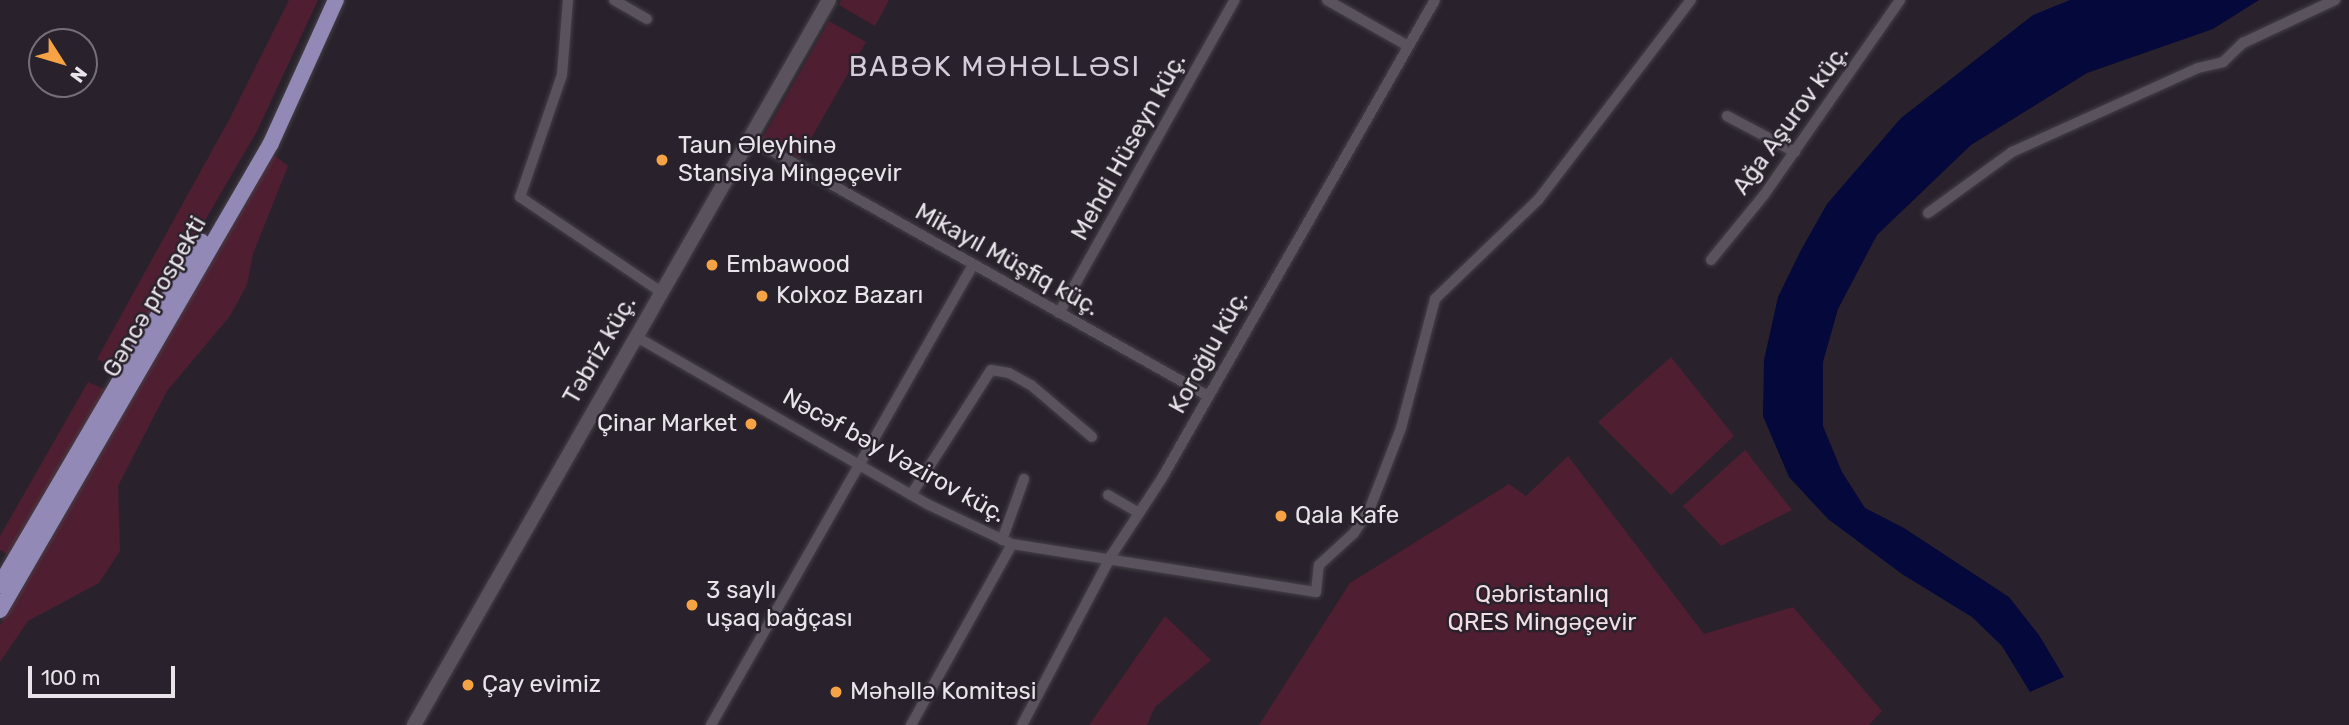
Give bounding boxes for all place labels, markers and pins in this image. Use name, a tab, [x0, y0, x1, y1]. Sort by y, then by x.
place label: Taun Əleyhinə Stansiya Mingəçevir	[678, 132, 902, 188]
marker: Taun Əleyhinə Stansiya Mingəçevir	[652, 150, 672, 170]
place label: Embawood	[726, 251, 850, 279]
marker: Embawood	[704, 257, 720, 273]
place label: Kolxoz Bazarı	[776, 282, 923, 310]
marker: Kolxoz Bazarı	[754, 288, 770, 304]
place label: Çinar Market	[596, 410, 737, 438]
marker: Çinar Market	[743, 416, 759, 432]
place label: Qala Kafe	[1295, 502, 1399, 530]
marker: Qala Kafe	[1273, 508, 1289, 524]
place label: 3 saylı uşaq bağçası	[706, 577, 853, 633]
marker: 3 saylı uşaq bağçası	[684, 597, 700, 613]
place label: Çay evimiz	[482, 671, 602, 699]
marker: Çay evimiz	[460, 677, 476, 693]
place label: Məhəllə Komitəsi	[850, 678, 1037, 706]
marker: Məhəllə Komitəsi	[828, 684, 844, 700]

